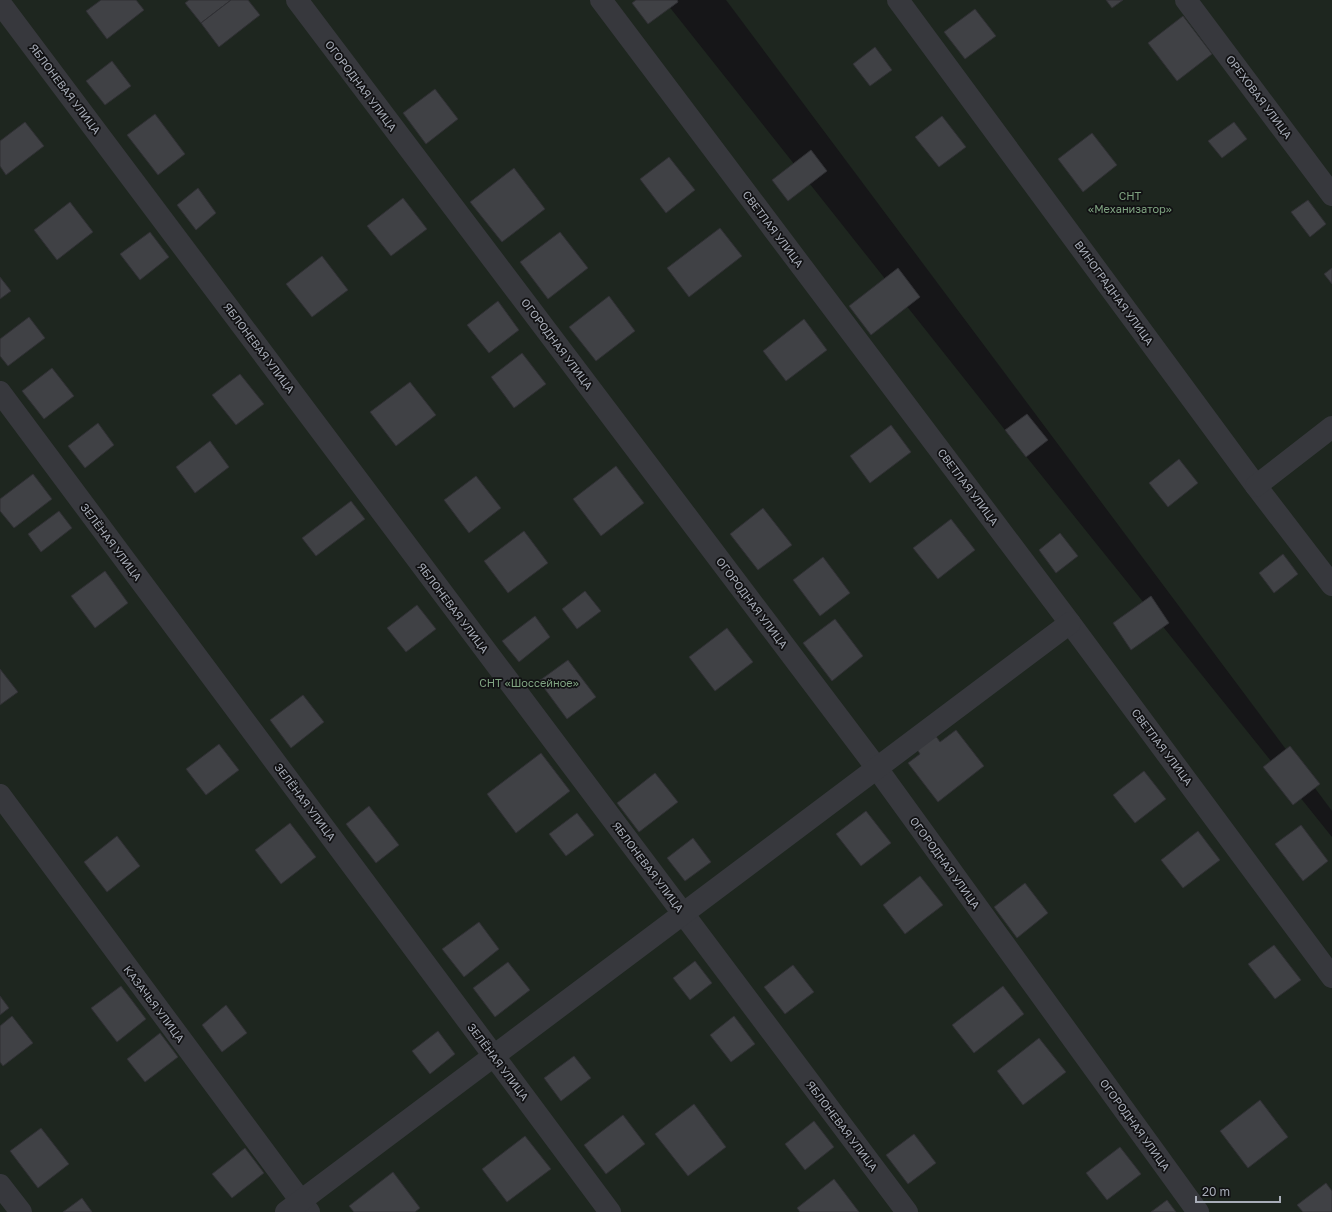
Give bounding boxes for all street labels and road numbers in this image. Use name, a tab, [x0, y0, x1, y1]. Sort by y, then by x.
street label: ОГОРОДНАЯ УЛИЦА	[323, 38, 400, 134]
street label: ЯБЛОНЕВАЯ УЛИЦА	[27, 41, 104, 137]
street label: ОРЕХОВАЯ УЛИЦА	[1224, 52, 1295, 141]
street label: СВЕТЛАЯ УЛИЦА	[740, 188, 807, 270]
street label: ВИНОГРАДНАЯ УЛИЦА	[1072, 238, 1157, 348]
street label: ОГОРОДНАЯ УЛИЦА	[519, 296, 596, 392]
street label: ЯБЛОНЕВАЯ УЛИЦА	[221, 300, 298, 396]
street label: СВЕТЛАЯ УЛИЦА	[935, 446, 1002, 528]
street label: ЗЕЛЁНАЯ УЛИЦА	[78, 500, 145, 583]
street label: ОГОРОДНАЯ УЛИЦА	[714, 555, 791, 651]
street label: ЯБЛОНЕВАЯ УЛИЦА	[415, 560, 492, 656]
street label: СВЕТЛАЯ УЛИЦА	[1129, 706, 1196, 788]
street label: ЗЕЛЁНАЯ УЛИЦА	[272, 760, 339, 843]
street label: ОГОРОДНАЯ УЛИЦА	[908, 814, 983, 912]
street label: ЯБЛОНЕВАЯ УЛИЦА	[610, 819, 687, 915]
street label: КАЗАЧЬЯ УЛИЦА	[121, 963, 188, 1045]
street label: ЗЕЛЁНАЯ УЛИЦА	[465, 1020, 532, 1103]
street label: ОГОРОДНАЯ УЛИЦА	[1098, 1076, 1173, 1174]
street label: ЯБЛОНЕВАЯ УЛИЦА	[804, 1078, 881, 1174]

